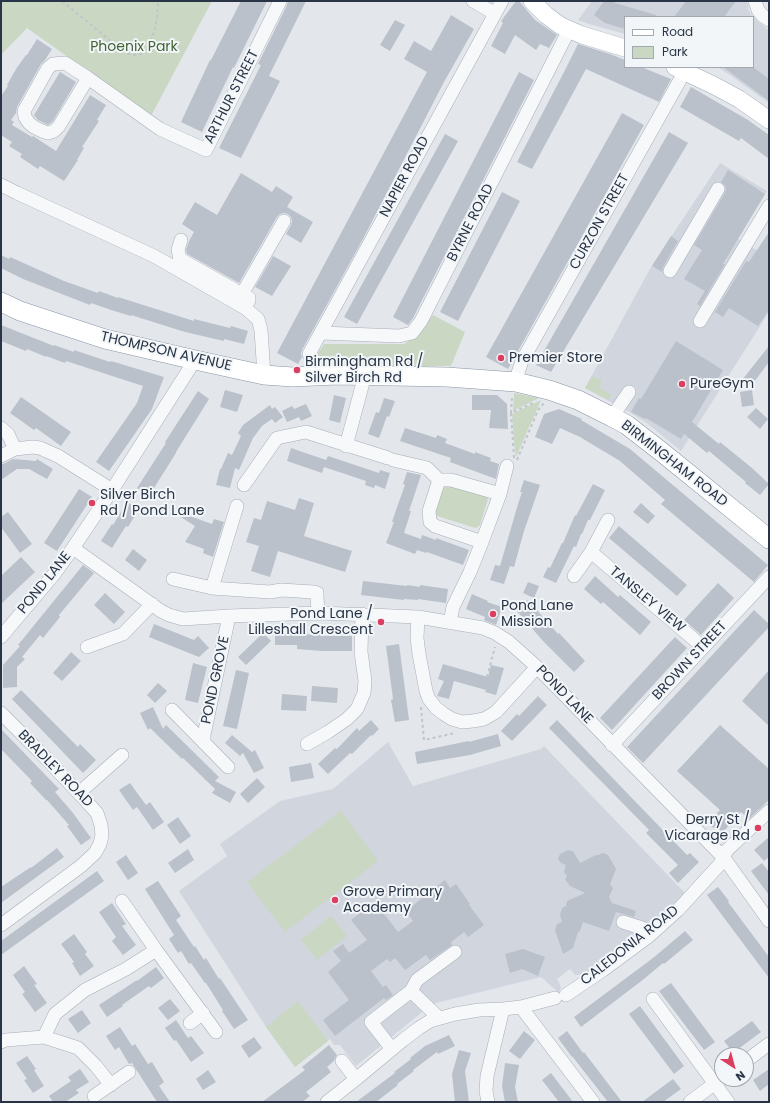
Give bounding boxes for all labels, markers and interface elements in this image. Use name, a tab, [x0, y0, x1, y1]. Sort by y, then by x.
legend	[624, 16, 754, 68]
text: Road	[662, 23, 693, 40]
park label: Phoenix Park	[90, 39, 178, 55]
text: Park	[662, 43, 688, 60]
street label: ARTHUR STREET	[201, 47, 263, 147]
street label: NAPIER ROAD	[377, 134, 433, 220]
street label: CURZON STREET	[567, 171, 633, 273]
street label: BYRNE ROAD	[444, 181, 498, 265]
street label: THOMPSON AVENUE	[99, 329, 233, 375]
place label: Premier Store	[509, 350, 603, 366]
marker: Premier Store	[496, 353, 506, 363]
place label: Birmingham Rd / Silver Birch Rd	[305, 354, 423, 386]
marker: Birmingham Rd / Silver Birch Rd	[292, 365, 302, 375]
place label: PureGym	[690, 376, 754, 392]
marker: PureGym	[677, 379, 687, 389]
street label: BIRMINGHAM ROAD	[617, 417, 731, 511]
place label: Silver Birch Rd / Pond Lane	[100, 487, 204, 520]
marker: Silver Birch Rd / Pond Lane	[87, 498, 97, 508]
street label: POND LANE	[15, 549, 75, 617]
street label: TANSLEY VIEW	[606, 563, 688, 637]
place label: Pond Lane Mission	[501, 598, 573, 630]
place label: Pond Lane / Lilleshall Crescent	[248, 606, 373, 638]
marker: Pond Lane Mission	[488, 609, 498, 619]
marker: Pond Lane / Lilleshall Crescent	[376, 617, 386, 627]
street label: BROWN STREET	[649, 618, 731, 704]
street label: POND GROVE	[198, 634, 234, 726]
street label: POND LANE	[532, 662, 596, 728]
street label: BRADLEY ROAD	[14, 727, 96, 811]
place label: Derry St / Vicarage Rd	[665, 812, 750, 844]
marker: Derry St / Vicarage Rd	[753, 823, 763, 833]
place label: Grove Primary Academy	[343, 884, 442, 916]
marker: Grove Primary Academy	[330, 895, 340, 905]
street label: CALEDONIA ROAD	[578, 903, 682, 989]
north arrow	[714, 1047, 754, 1087]
text: N	[732, 1067, 749, 1085]

